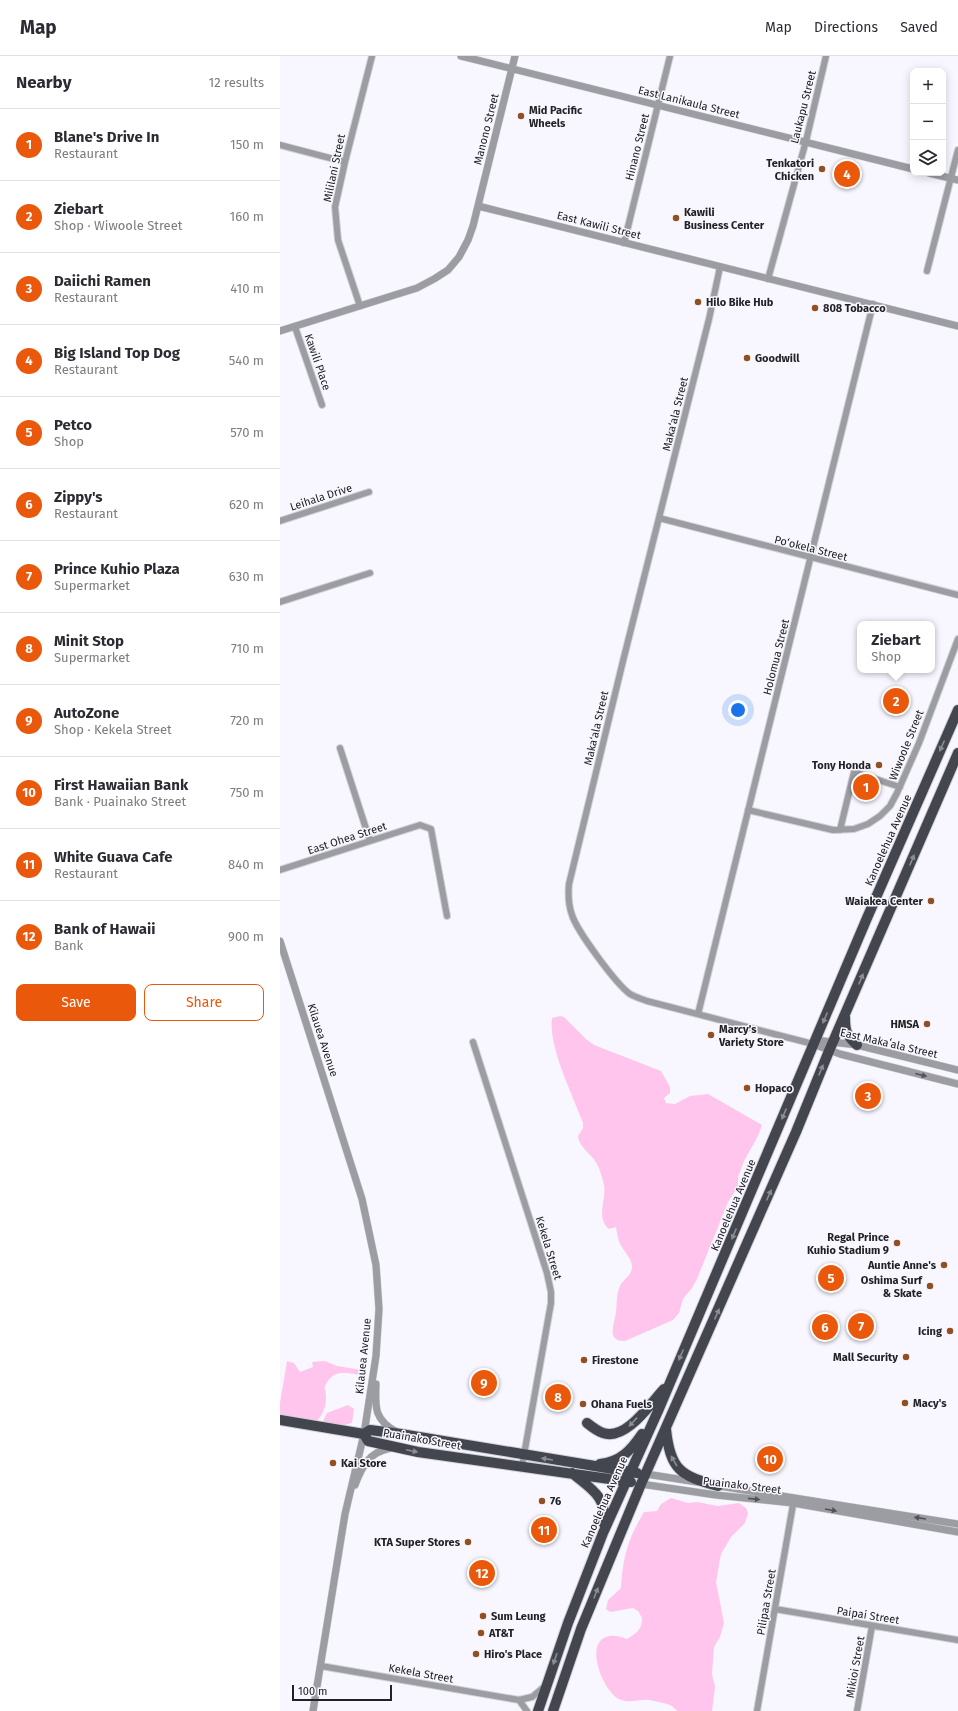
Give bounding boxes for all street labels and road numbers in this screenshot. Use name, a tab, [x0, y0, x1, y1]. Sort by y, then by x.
street label: Laukapu Street	[788, 69, 819, 145]
street label: East Lanikaula Street	[637, 84, 741, 121]
street label: Manono Street	[471, 92, 502, 166]
street label: Hinano Street	[623, 112, 652, 182]
street label: Mililani Street	[321, 133, 348, 203]
street label: East Kawili Street	[556, 209, 642, 242]
street label: Kawili Place	[302, 332, 333, 392]
street label: Maka‘ala Street	[660, 376, 691, 453]
street label: Leihala Drive	[288, 481, 354, 514]
street label: Po‘okela Street	[773, 533, 849, 564]
street label: Holomua Street	[761, 618, 792, 697]
street label: Maka‘ala Street	[582, 690, 611, 767]
street label: Wiwoole Street	[886, 708, 927, 782]
street label: Kanoelehua Avenue	[862, 792, 914, 888]
street label: East Ohea Street	[306, 820, 388, 857]
street label: Kilauea Avenue	[305, 1002, 341, 1079]
street label: East Makaʻala Street	[839, 1026, 939, 1061]
street label: Kanoelehua Avenue	[708, 1157, 759, 1253]
street label: Kekela Street	[533, 1215, 564, 1282]
street label: Kilauea Avenue	[353, 1317, 374, 1395]
street label: Puainako Street	[382, 1426, 462, 1453]
street label: Kanoelehua Avenue	[578, 1454, 630, 1550]
street label: Puainako Street	[702, 1474, 782, 1497]
street label: Pilipaa Street	[754, 1568, 779, 1636]
street label: Paipai Street	[836, 1604, 900, 1627]
street label: Mikioi Street	[844, 1635, 867, 1699]
street label: Kekela Street	[387, 1661, 454, 1686]

